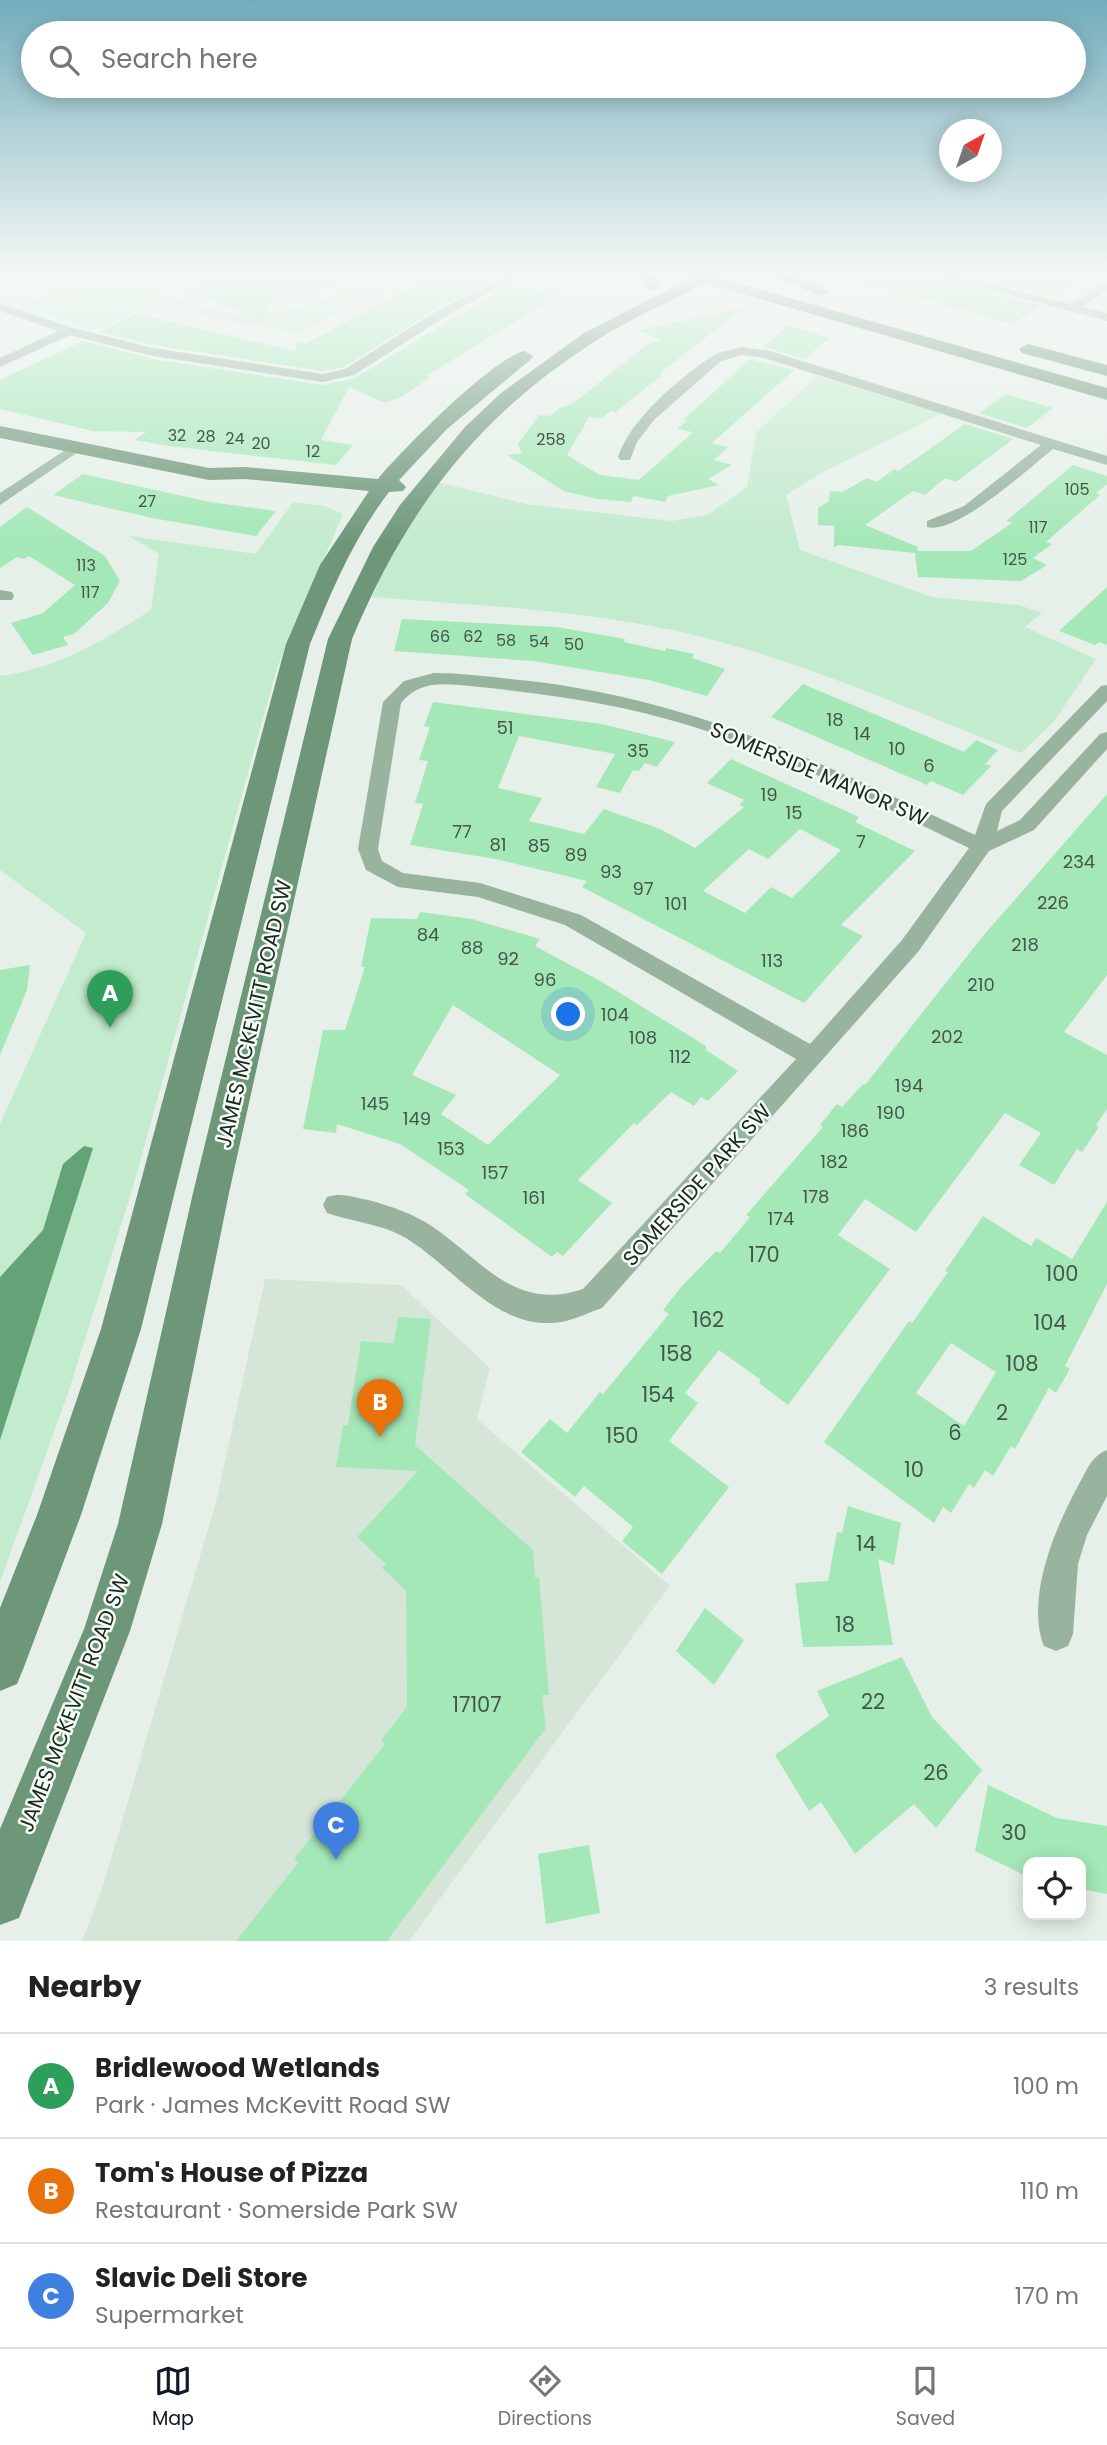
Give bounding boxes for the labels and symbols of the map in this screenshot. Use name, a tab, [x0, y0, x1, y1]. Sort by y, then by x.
north arrow	[939, 119, 1002, 182]
house number: 32	[168, 424, 186, 447]
house number: 28	[196, 425, 216, 448]
house number: 24	[225, 427, 245, 450]
house number: 258	[536, 428, 566, 451]
house number: 20	[251, 432, 271, 455]
house number: 12	[306, 440, 320, 463]
house number: 105	[1064, 478, 1090, 501]
house number: 27	[138, 490, 156, 513]
house number: 117	[1029, 516, 1048, 539]
house number: 125	[1003, 548, 1027, 571]
house number: 113	[76, 554, 96, 577]
house number: 117	[81, 581, 100, 604]
house number: 66	[430, 625, 450, 648]
house number: 62	[463, 625, 483, 648]
house number: 58	[496, 629, 516, 652]
house number: 54	[529, 630, 549, 653]
house number: 50	[564, 633, 584, 656]
house number: 18	[826, 707, 844, 732]
street label: SOMERSIDE MANOR SW	[706, 714, 933, 833]
house number: 51	[496, 715, 514, 740]
house number: 14	[853, 721, 871, 746]
house number: 10	[888, 736, 906, 761]
house number: 35	[627, 738, 649, 763]
house number: 6	[923, 753, 935, 778]
house number: 19	[760, 782, 778, 807]
house number: 15	[785, 800, 803, 825]
house number: 77	[452, 819, 472, 844]
house number: 7	[856, 829, 866, 854]
house number: 81	[489, 832, 507, 857]
house number: 85	[528, 833, 550, 858]
house number: 89	[565, 842, 587, 867]
house number: 234	[1063, 849, 1095, 874]
house number: 93	[600, 859, 622, 884]
house number: 97	[632, 876, 654, 901]
street label: JAMES MCKEVITT ROAD SW	[209, 877, 299, 1151]
house number: 226	[1037, 890, 1069, 915]
house number: 101	[665, 891, 687, 916]
house number: 84	[417, 922, 439, 947]
house number: 218	[1011, 932, 1039, 957]
house number: 88	[461, 935, 483, 960]
house number: 92	[497, 946, 519, 971]
house number: 113	[761, 948, 783, 973]
house number: 96	[534, 967, 556, 992]
pin: A	[87, 970, 133, 1028]
house number: 210	[967, 972, 995, 997]
your location	[551, 997, 585, 1031]
house number: 104	[601, 1002, 629, 1027]
house number: 202	[931, 1024, 963, 1049]
house number: 108	[629, 1025, 657, 1050]
house number: 112	[669, 1044, 691, 1069]
house number: 194	[895, 1073, 923, 1098]
house number: 145	[361, 1091, 389, 1116]
street label: SOMERSIDE PARK SW	[616, 1097, 778, 1272]
house number: 190	[877, 1100, 905, 1125]
house number: 149	[403, 1106, 431, 1131]
house number: 186	[841, 1118, 869, 1143]
house number: 153	[437, 1136, 465, 1161]
house number: 182	[820, 1149, 848, 1174]
house number: 157	[482, 1160, 509, 1185]
house number: 178	[803, 1184, 829, 1209]
house number: 161	[523, 1185, 545, 1210]
house number: 174	[768, 1206, 794, 1231]
house number: 170	[748, 1240, 780, 1269]
house number: 100	[1045, 1259, 1079, 1288]
house number: 162	[692, 1305, 724, 1334]
house number: 104	[1033, 1308, 1067, 1337]
house number: 158	[659, 1339, 693, 1368]
house number: 108	[1005, 1349, 1039, 1378]
pin: B	[357, 1379, 403, 1437]
house number: 154	[641, 1380, 675, 1409]
house number: 2	[996, 1398, 1008, 1427]
house number: 6	[948, 1418, 962, 1447]
house number: 150	[605, 1421, 639, 1450]
house number: 10	[904, 1455, 924, 1484]
house number: 14	[856, 1529, 876, 1558]
street label: JAMES MCKEVITT ROAD SW	[11, 1569, 136, 1836]
house number: 18	[835, 1610, 855, 1639]
house number: 22	[861, 1687, 885, 1716]
house number: 17107	[452, 1690, 502, 1719]
house number: 26	[923, 1758, 949, 1787]
pin: C	[313, 1802, 359, 1860]
house number: 30	[1001, 1818, 1027, 1847]

